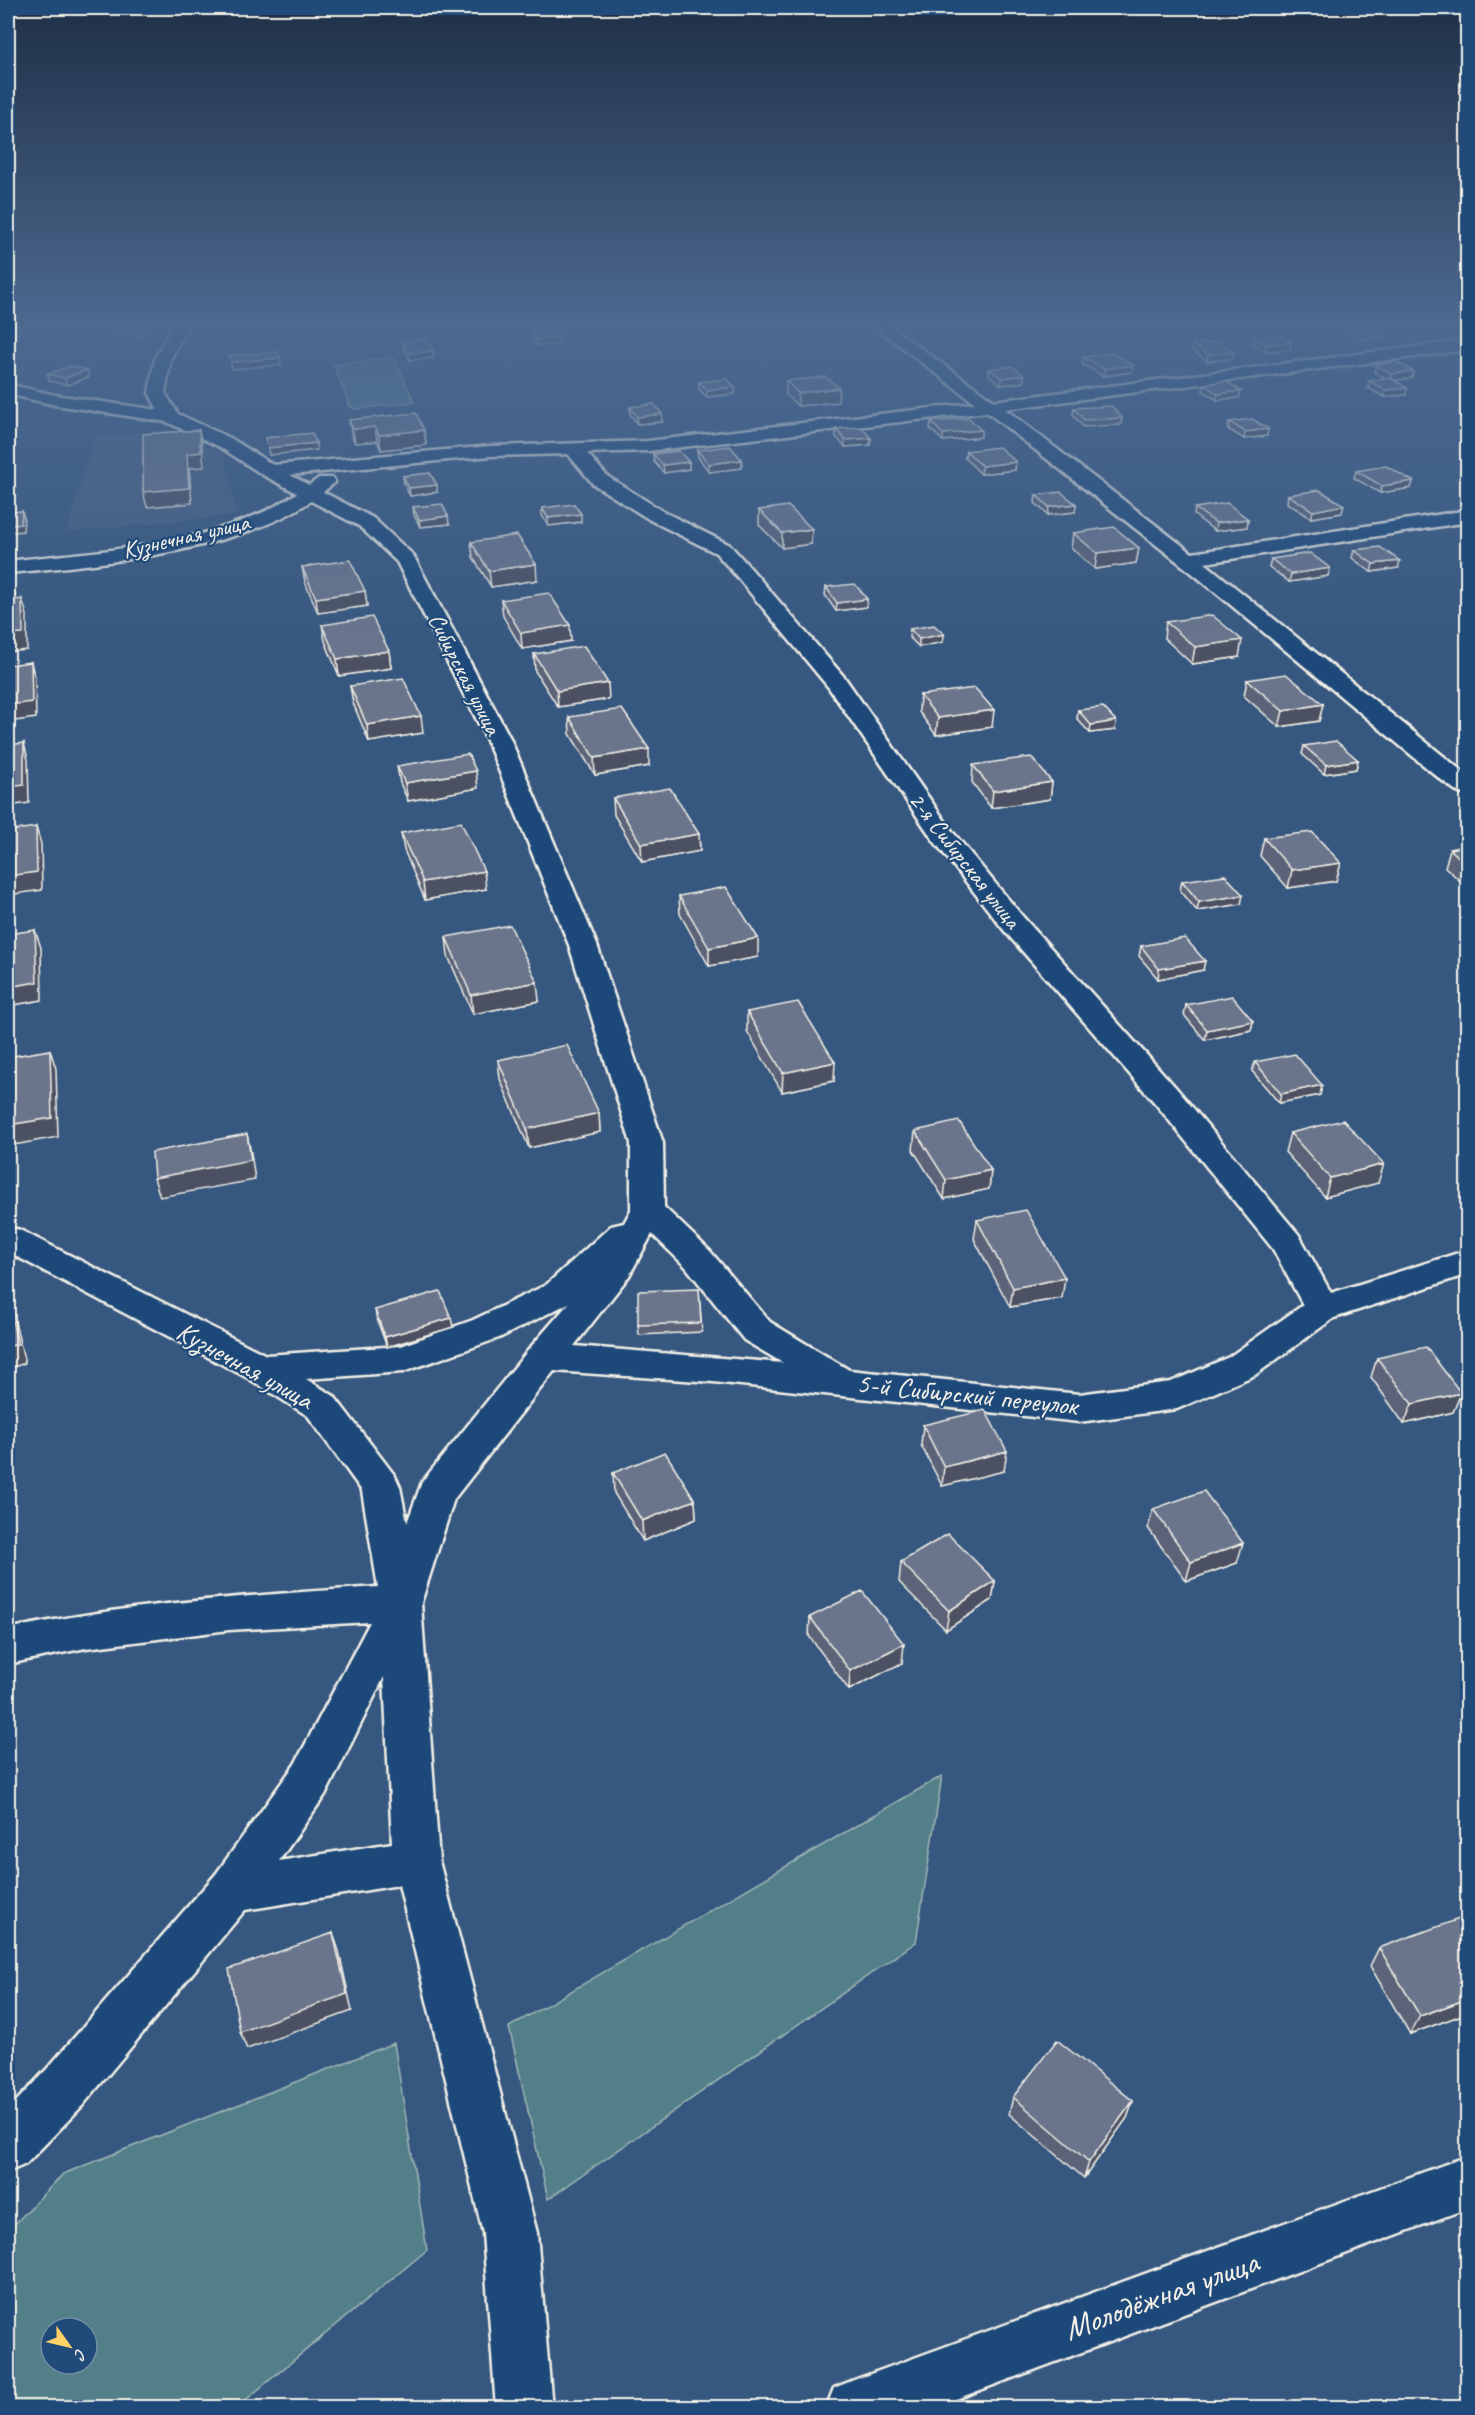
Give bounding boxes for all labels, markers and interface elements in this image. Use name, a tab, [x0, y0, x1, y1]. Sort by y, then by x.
street label: Кузнечная улица	[120, 506, 254, 566]
street label: Сибирская улица	[421, 608, 509, 741]
street label: 2-я Сибирская улица	[902, 786, 1028, 935]
street label: Кузнечная улица	[170, 1313, 321, 1419]
street label: 5-й Сибирский переулок	[855, 1365, 1082, 1423]
street label: Молодёжная улица	[1058, 2240, 1265, 2350]
north arrow	[39, 2316, 99, 2376]
text: С	[69, 2345, 91, 2364]

